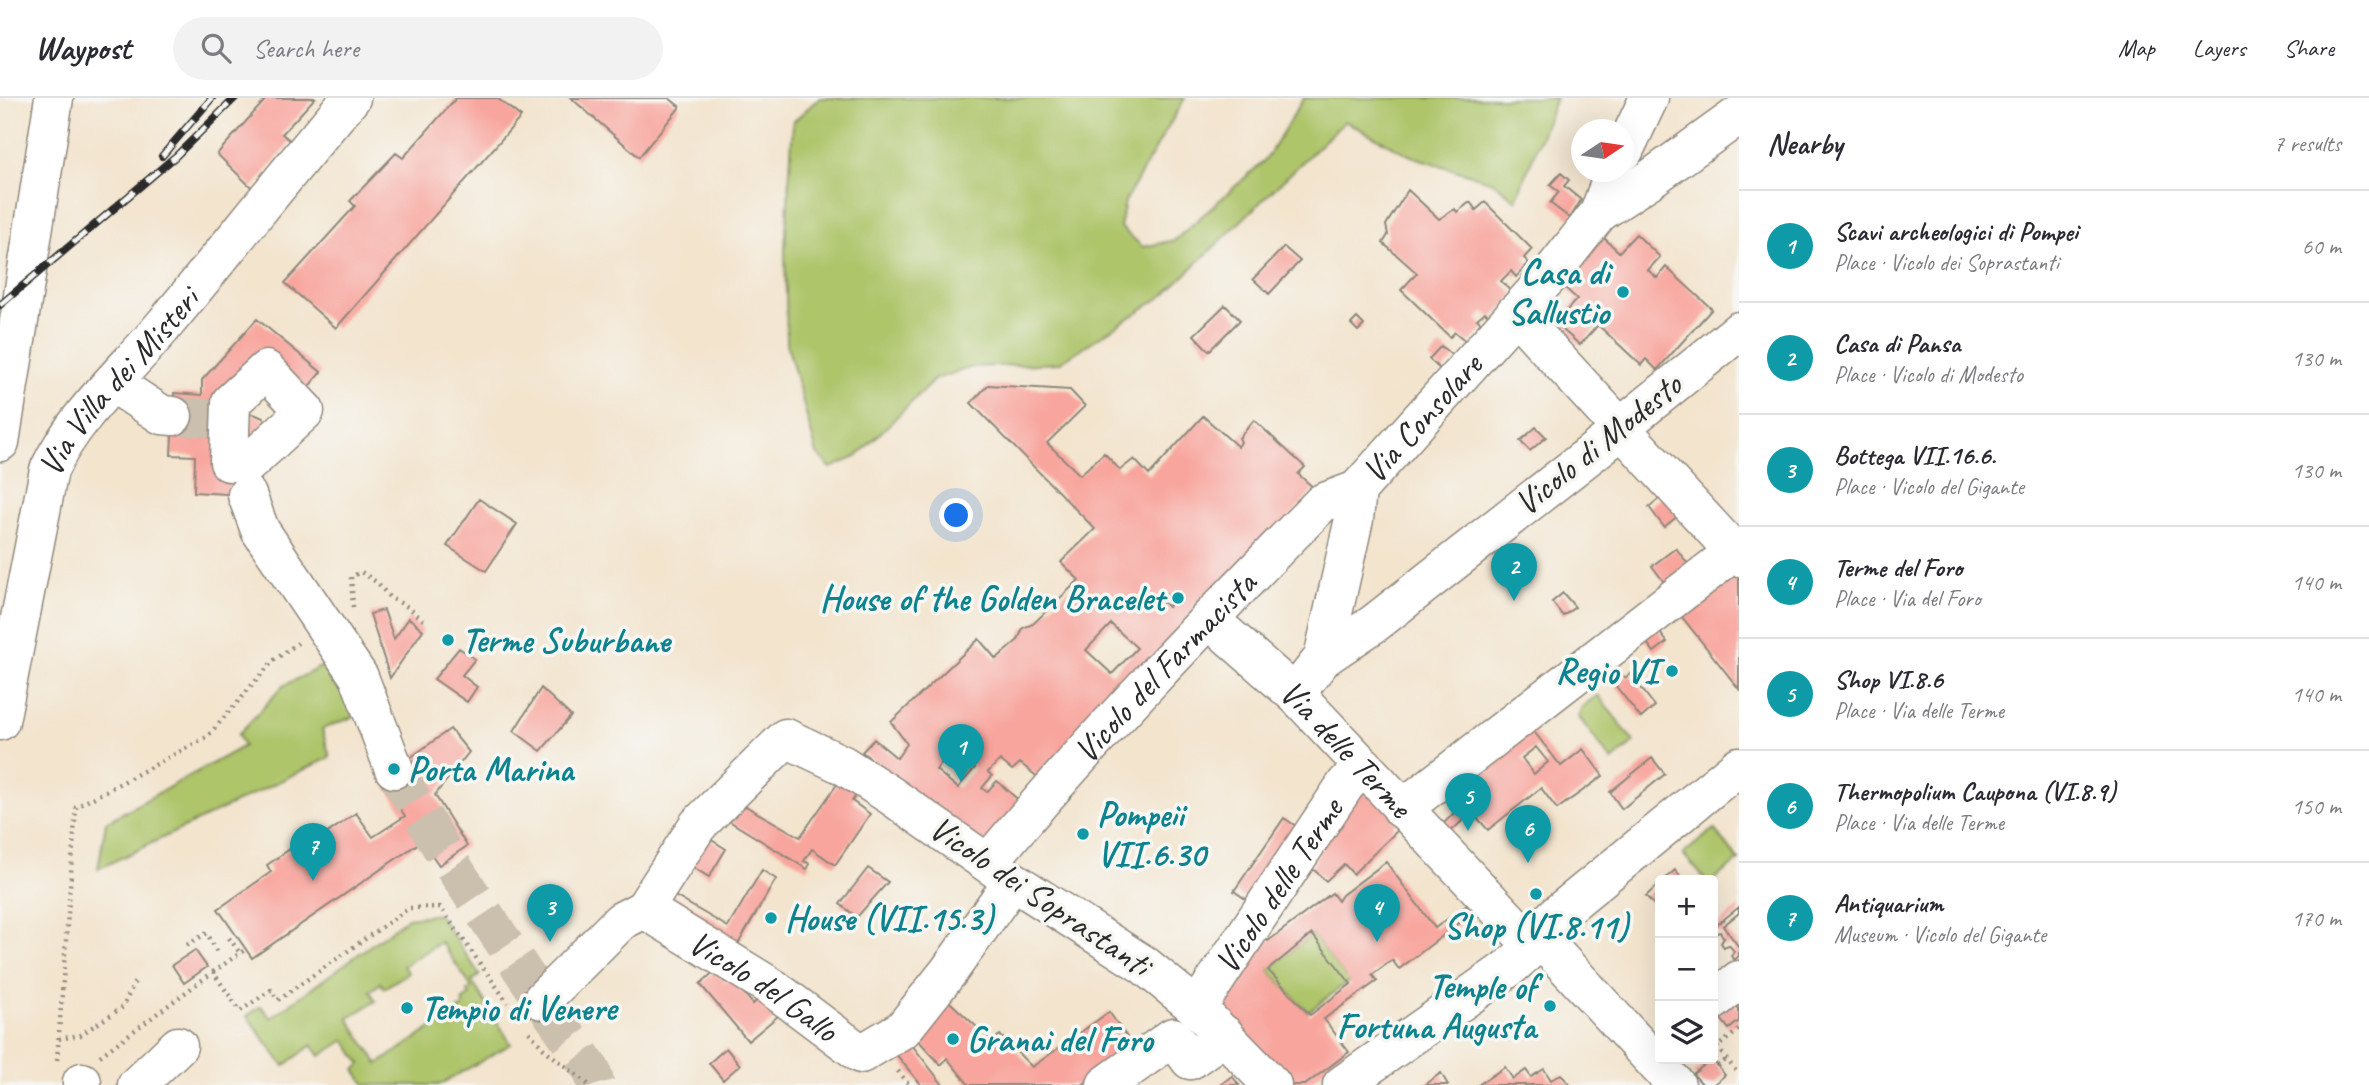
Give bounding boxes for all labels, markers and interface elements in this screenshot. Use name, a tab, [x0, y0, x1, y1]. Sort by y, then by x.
search box	[173, 17, 663, 80]
text: Waypost	[35, 27, 131, 69]
icon: search	[197, 29, 235, 67]
text: Search here	[253, 32, 359, 65]
text: Map	[2118, 33, 2155, 63]
text: Layers	[2193, 33, 2246, 63]
text: Share	[2284, 33, 2334, 63]
north arrow	[1571, 119, 1634, 182]
text: Nearby	[1767, 125, 1843, 163]
text: 7 results	[2274, 129, 2341, 158]
text: Scavi archeologici di Pompei	[1834, 215, 2078, 248]
text: 1	[1785, 232, 1795, 261]
text: 60 m	[2302, 232, 2341, 261]
text: Place · Vicolo dei Soprastanti	[1834, 248, 2059, 277]
place label: Casa di Sallustio	[1508, 250, 1614, 335]
street label: Via Villa dei Misteri	[27, 275, 211, 483]
marker: Casa di Sallustio	[1615, 284, 1631, 300]
text: Casa di Pansa	[1834, 327, 1960, 360]
street label: Via Consolare	[1352, 342, 1493, 492]
text: 2	[1785, 344, 1795, 373]
text: 130 m	[2292, 344, 2341, 373]
text: Place · Vicolo di Modesto	[1834, 360, 2023, 389]
street label: Vicolo di Modesto	[1505, 362, 1692, 525]
text: Bottega VII.16.6.	[1834, 439, 1996, 472]
text: 3	[1785, 456, 1795, 485]
text: 130 m	[2292, 456, 2341, 485]
text: Place · Vicolo del Gigante	[1834, 472, 2024, 501]
your location	[939, 498, 973, 532]
pin: 2	[1491, 543, 1537, 601]
text: Terme del Foro	[1834, 551, 1962, 584]
street label: Vicolo del Farmacista	[1063, 560, 1267, 772]
text: 4	[1785, 568, 1795, 597]
text: 140 m	[2292, 568, 2341, 597]
place label: House of the Golden Bracelet	[820, 576, 1168, 621]
text: Place · Via del Foro	[1834, 584, 1981, 613]
marker: House of the Golden Bracelet	[1170, 590, 1186, 606]
place label: Terme Suburbane	[462, 618, 672, 663]
marker: Terme Suburbane	[440, 632, 456, 648]
place label: Regio VI	[1555, 649, 1666, 694]
marker: Regio VI	[1664, 663, 1680, 679]
text: Shop VI.8.6	[1834, 663, 1943, 696]
street label: Via delle Terme	[1271, 669, 1424, 829]
text: 5	[1785, 680, 1795, 709]
text: 140 m	[2292, 680, 2341, 709]
text: Place · Via delle Terme	[1834, 696, 2004, 725]
pin: 1	[938, 724, 984, 782]
place label: Porta Marina	[408, 747, 576, 792]
marker: Porta Marina	[386, 761, 402, 777]
pin: 5	[1445, 773, 1491, 831]
text: Thermopolium Caupona (VI.8.9)	[1834, 775, 2116, 808]
street label: Vicolo delle Terme	[1204, 787, 1354, 982]
place label: Pompeii VII.6.30	[1097, 792, 1209, 877]
text: 6	[1785, 792, 1795, 821]
text: 150 m	[2292, 792, 2341, 821]
street label: Vicolo dei Soprastanti	[921, 805, 1163, 989]
pin: 6	[1505, 805, 1551, 863]
text: Place · Via delle Terme	[1834, 808, 2004, 837]
pin: 7	[290, 823, 336, 881]
marker: Pompeii VII.6.30	[1075, 826, 1091, 842]
map controls	[1655, 875, 1718, 1064]
button: +	[1655, 875, 1718, 938]
pin: 3	[527, 884, 573, 942]
pin: 4	[1354, 884, 1400, 942]
marker: Shop (VI.8.11)	[1528, 886, 1544, 902]
text: Antiquarium	[1834, 887, 1943, 920]
place label: House (VII.15.3)	[785, 896, 996, 941]
place label: Shop (VI.8.11)	[1444, 904, 1631, 949]
text: 7	[1785, 904, 1795, 933]
text: 170 m	[2292, 904, 2341, 933]
marker: House (VII.15.3)	[763, 910, 779, 926]
street label: Vicolo del Gallo	[681, 919, 849, 1053]
text: Museum · Vicolo del Gigante	[1834, 920, 2046, 949]
button: −	[1655, 938, 1718, 1001]
place label: Temple of Fortuna Augusta	[1337, 964, 1543, 1049]
place label: Tempio di Venere	[421, 986, 619, 1031]
marker: Temple of Fortuna Augusta	[1542, 998, 1558, 1014]
marker: Tempio di Venere	[399, 1000, 415, 1016]
button: layers	[1655, 1001, 1718, 1064]
place label: Granai del Foro	[967, 1017, 1155, 1062]
marker: Granai del Foro	[945, 1031, 961, 1047]

